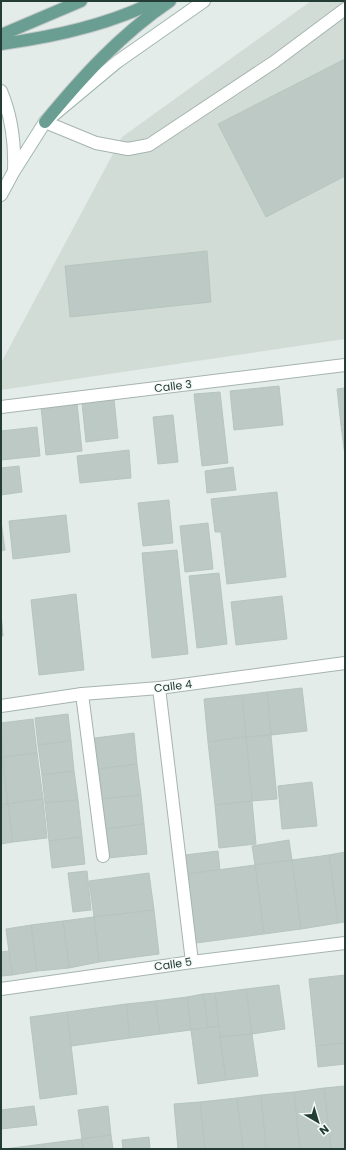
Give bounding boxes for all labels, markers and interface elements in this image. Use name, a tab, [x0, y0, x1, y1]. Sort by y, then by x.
street label: Calle 3	[153, 376, 193, 396]
street label: Calle 4	[153, 676, 193, 696]
street label: Calle 5	[153, 953, 193, 975]
north arrow	[298, 1102, 338, 1142]
text: N	[316, 1121, 332, 1139]

